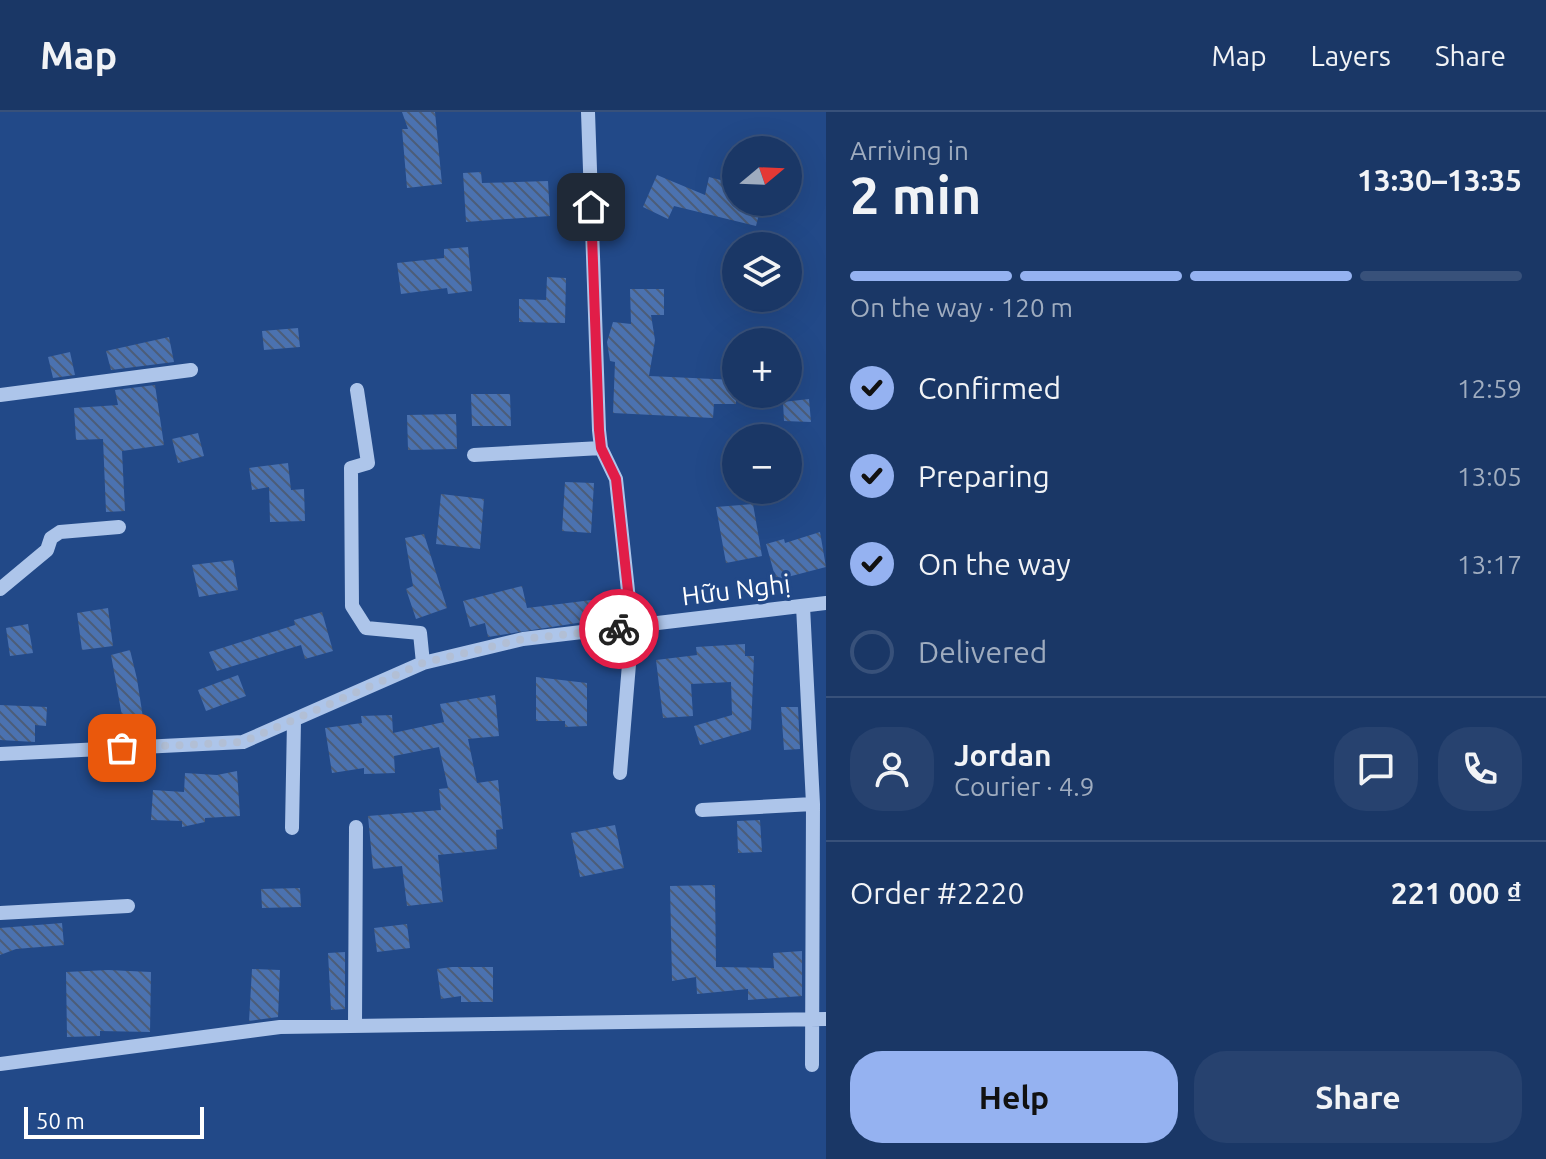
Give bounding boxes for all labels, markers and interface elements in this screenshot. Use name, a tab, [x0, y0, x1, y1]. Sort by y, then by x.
text: Map	[40, 34, 117, 76]
text: Map	[1211, 40, 1267, 71]
text: Layers	[1311, 40, 1391, 71]
text: Share	[1435, 40, 1506, 71]
north arrow	[722, 136, 802, 216]
map controls	[722, 136, 802, 504]
text: Arriving in	[850, 136, 969, 165]
text: 13:30–13:35	[1357, 163, 1522, 197]
text: 2 min	[850, 166, 981, 224]
pin	[557, 173, 625, 241]
icon: home	[569, 185, 613, 229]
button: layers	[722, 232, 802, 312]
text: On the way · 120 m	[850, 293, 1073, 322]
button: +	[722, 328, 802, 408]
icon: check	[850, 366, 894, 410]
text: Confirmed	[918, 371, 1061, 405]
text: 12:59	[1457, 374, 1522, 403]
button: −	[722, 424, 802, 504]
icon: check	[850, 454, 894, 498]
text: Preparing	[918, 459, 1050, 493]
text: 13:05	[1457, 462, 1522, 491]
icon: check	[850, 542, 894, 586]
text: On the way	[918, 547, 1071, 581]
text: 13:17	[1457, 550, 1522, 579]
street label: Hữu Nghị	[680, 568, 792, 611]
courier	[579, 589, 659, 669]
icon: bike	[597, 607, 641, 651]
text: Delivered	[918, 635, 1047, 669]
pin	[88, 714, 156, 782]
icon: bag	[100, 726, 144, 770]
button: person	[850, 727, 934, 811]
button: chat	[1334, 727, 1418, 811]
button: phone	[1438, 727, 1522, 811]
text: Jordan	[954, 738, 1052, 772]
text: Courier · 4.9	[954, 772, 1094, 801]
text: Order #2220	[850, 876, 1024, 910]
text: 221 000 ₫	[1391, 876, 1522, 910]
button: Help	[850, 1051, 1178, 1143]
button: Share	[1194, 1051, 1522, 1143]
scale bar	[24, 1103, 204, 1139]
text: 50 m	[36, 1108, 85, 1133]

